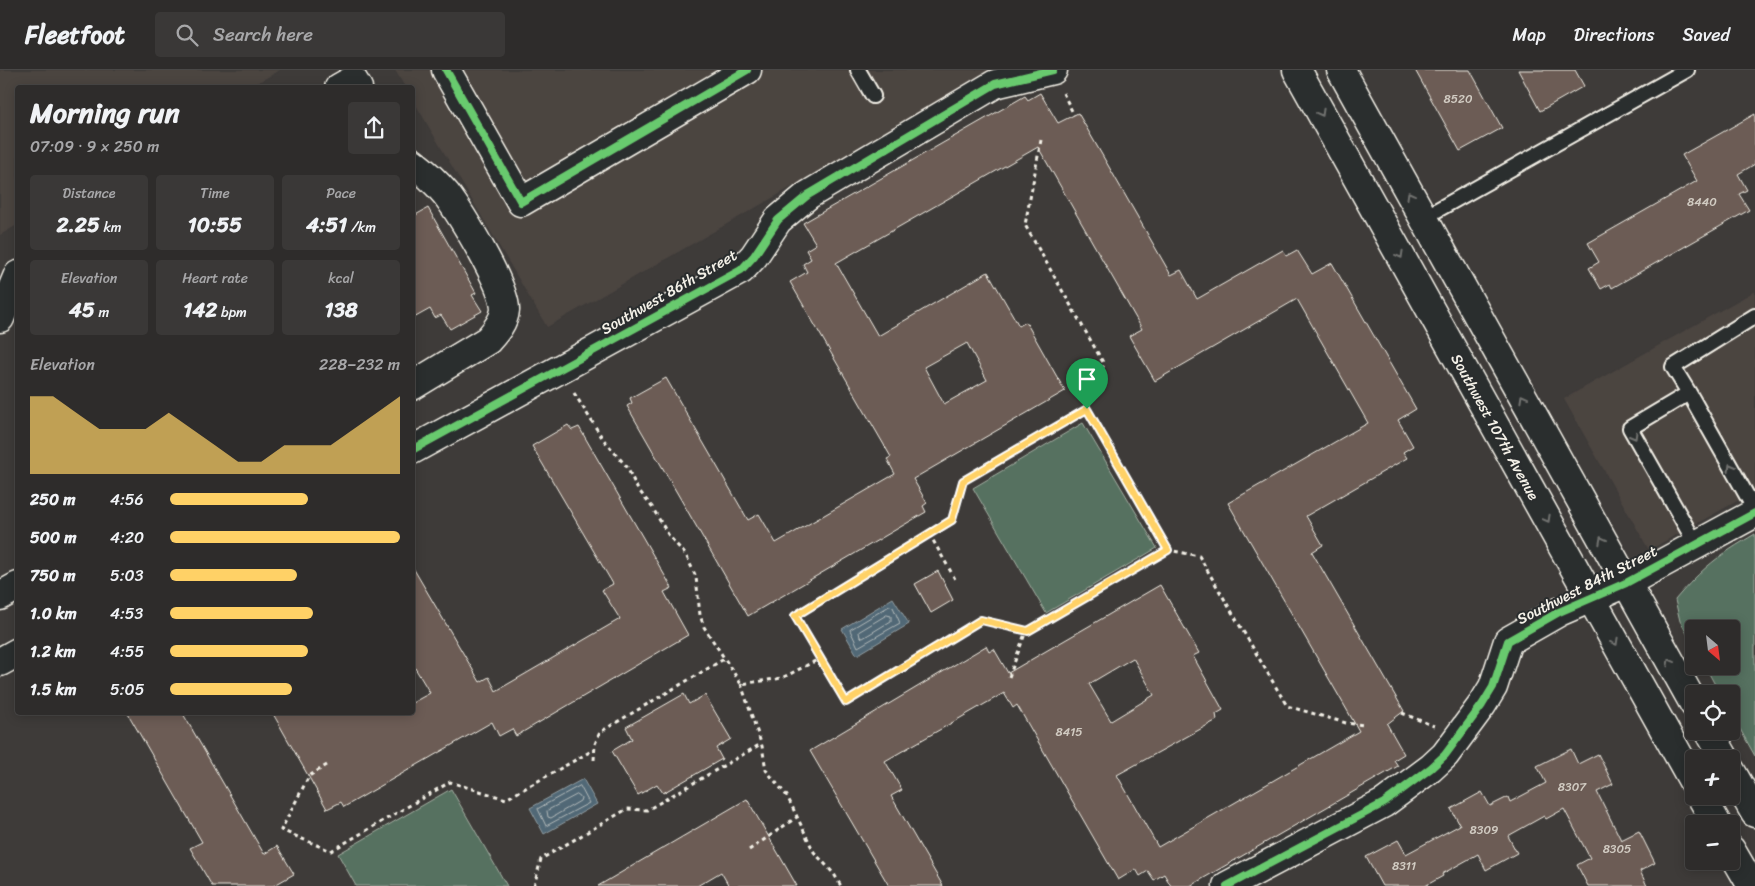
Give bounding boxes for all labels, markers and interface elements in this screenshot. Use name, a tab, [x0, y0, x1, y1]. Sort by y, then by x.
search box	[155, 12, 505, 57]
text: Fleetfoot	[25, 14, 125, 56]
text: Search here	[213, 18, 313, 51]
text: Map	[1513, 19, 1546, 51]
text: Directions	[1574, 19, 1655, 51]
text: Saved	[1683, 19, 1730, 51]
icon: search	[173, 21, 201, 49]
text: Morning run	[30, 88, 180, 137]
house number: 8520	[1443, 88, 1473, 110]
button: share	[348, 102, 400, 154]
one-way arrow	[1315, 107, 1325, 116]
text: 07:09 · 9 × 250 m	[30, 132, 159, 161]
text: Distance	[62, 181, 116, 206]
text: Time	[200, 181, 230, 206]
text: Pace	[326, 181, 356, 206]
one-way arrow	[1406, 191, 1416, 200]
house number: 8440	[1687, 191, 1717, 213]
text: 2.25	[56, 206, 100, 244]
text: 10:55	[188, 206, 242, 244]
text: 4:51	[306, 206, 347, 244]
text: km	[100, 215, 122, 240]
text: /km	[347, 215, 376, 240]
street label: Southwest 86th Street	[596, 242, 743, 342]
one-way arrow	[1393, 249, 1403, 258]
text: Elevation	[61, 266, 117, 291]
text: Heart rate	[182, 266, 248, 291]
text: kcal	[328, 266, 354, 291]
text: 45	[69, 291, 95, 329]
text: 142	[183, 291, 217, 329]
text: 138	[324, 291, 358, 329]
text: m	[95, 300, 109, 325]
text: bpm	[217, 300, 247, 325]
street label: Southwest 107th Avenue	[1444, 349, 1546, 505]
text: Elevation	[30, 350, 95, 379]
text: 228–232 m	[319, 350, 400, 379]
pin	[1066, 358, 1108, 409]
icon: arrive	[1073, 365, 1101, 393]
one-way arrow	[1520, 394, 1530, 403]
one-way arrow	[1628, 430, 1638, 439]
one-way arrow	[1727, 464, 1737, 473]
text: 250 m	[30, 485, 76, 514]
text: 4:56	[110, 485, 144, 514]
one-way arrow	[1540, 514, 1550, 523]
text: 500 m	[30, 523, 76, 552]
text: 4:20	[110, 523, 144, 552]
one-way arrow	[1599, 536, 1609, 545]
street label: Southwest 84th Street	[1512, 538, 1662, 632]
text: 750 m	[30, 561, 75, 590]
text: 5:03	[110, 561, 144, 590]
text: 1.0 km	[30, 599, 77, 628]
text: 4:53	[110, 599, 143, 628]
north arrow	[1685, 620, 1740, 675]
map controls	[1685, 620, 1740, 870]
text: 1.2 km	[30, 637, 76, 666]
text: 4:55	[110, 637, 144, 666]
one-way arrow	[1608, 637, 1618, 646]
one-way arrow	[1666, 658, 1676, 667]
text: 1.5 km	[30, 675, 76, 704]
text: 5:05	[110, 675, 145, 704]
button: locate	[1685, 685, 1740, 740]
house number: 8415	[1055, 721, 1083, 743]
button: +	[1685, 750, 1740, 805]
house number: 8307	[1558, 776, 1587, 798]
button: −	[1685, 815, 1740, 870]
house number: 8309	[1470, 819, 1498, 841]
house number: 8305	[1603, 838, 1631, 860]
house number: 8311	[1392, 855, 1416, 877]

